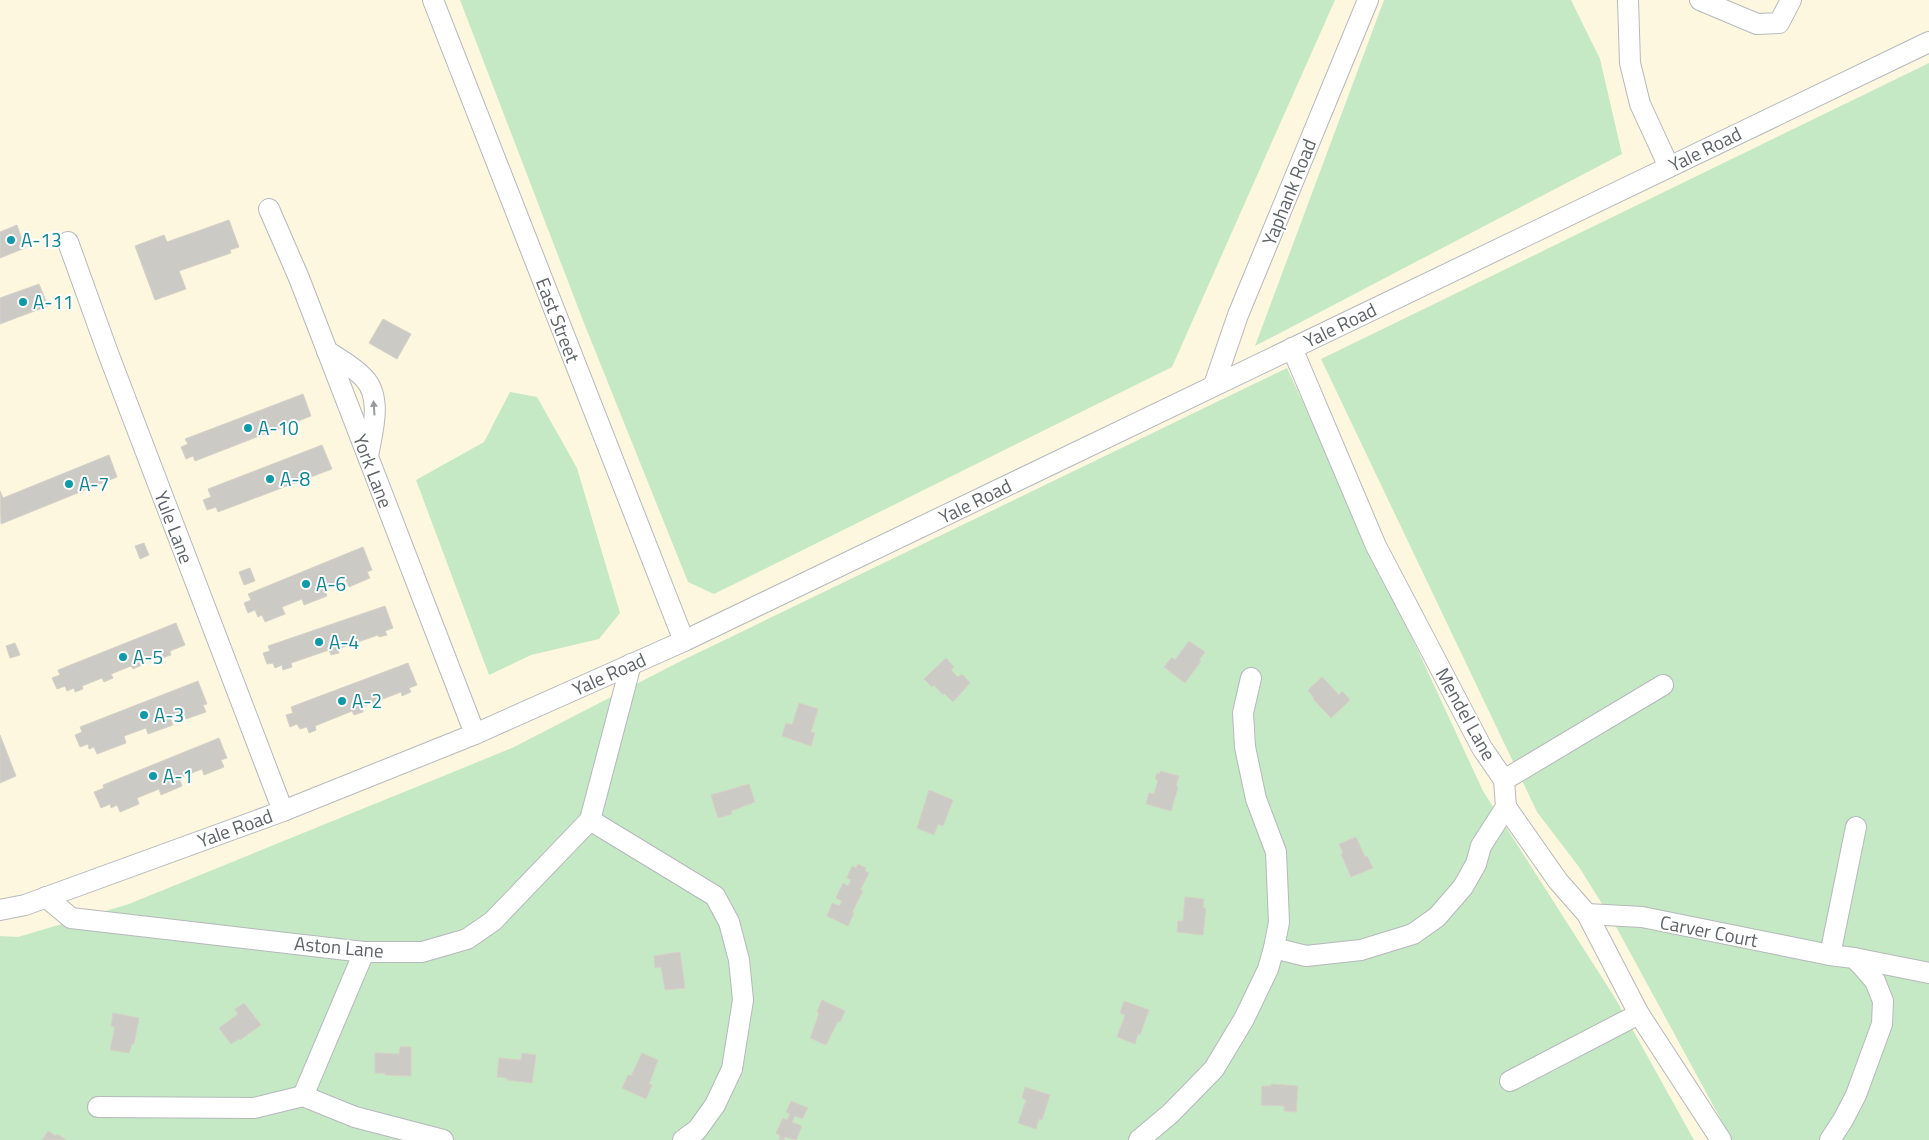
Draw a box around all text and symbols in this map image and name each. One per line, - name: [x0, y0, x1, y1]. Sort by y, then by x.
- street label: Yale Road: [1663, 118, 1746, 179]
- street label: Yaphank Road: [1254, 134, 1323, 250]
- place label: A-13: [21, 225, 62, 254]
- marker: A-13: [5, 234, 17, 246]
- street label: East Street: [529, 273, 588, 367]
- place label: A-11: [33, 287, 74, 316]
- street label: Yale Road: [1298, 294, 1381, 355]
- marker: A-11: [17, 296, 29, 308]
- one-way arrow: [369, 400, 377, 416]
- place label: A-10: [258, 413, 299, 442]
- marker: A-10: [242, 422, 254, 434]
- street label: York Lane: [346, 430, 401, 512]
- place label: A-8: [280, 464, 310, 493]
- place label: A-7: [79, 469, 109, 498]
- street label: Yale Road: [933, 470, 1016, 531]
- marker: A-8: [264, 473, 276, 485]
- marker: A-7: [63, 478, 75, 490]
- street label: Yule Lane: [147, 486, 202, 567]
- place label: A-6: [316, 569, 346, 598]
- marker: A-6: [300, 578, 312, 590]
- place label: A-4: [329, 627, 359, 656]
- marker: A-4: [313, 636, 325, 648]
- place label: A-5: [133, 642, 163, 671]
- street label: Yale Road: [567, 644, 650, 703]
- marker: A-5: [117, 651, 129, 663]
- street label: Mendel Lane: [1429, 662, 1504, 766]
- place label: A-2: [352, 686, 382, 715]
- marker: A-2: [336, 695, 348, 707]
- place label: A-3: [154, 700, 184, 729]
- marker: A-3: [138, 709, 150, 721]
- place label: A-1: [163, 761, 193, 790]
- marker: A-1: [147, 770, 159, 782]
- street label: Yale Road: [193, 801, 276, 854]
- street label: Carver Court: [1658, 907, 1761, 954]
- street label: Aston Lane: [293, 928, 385, 965]

